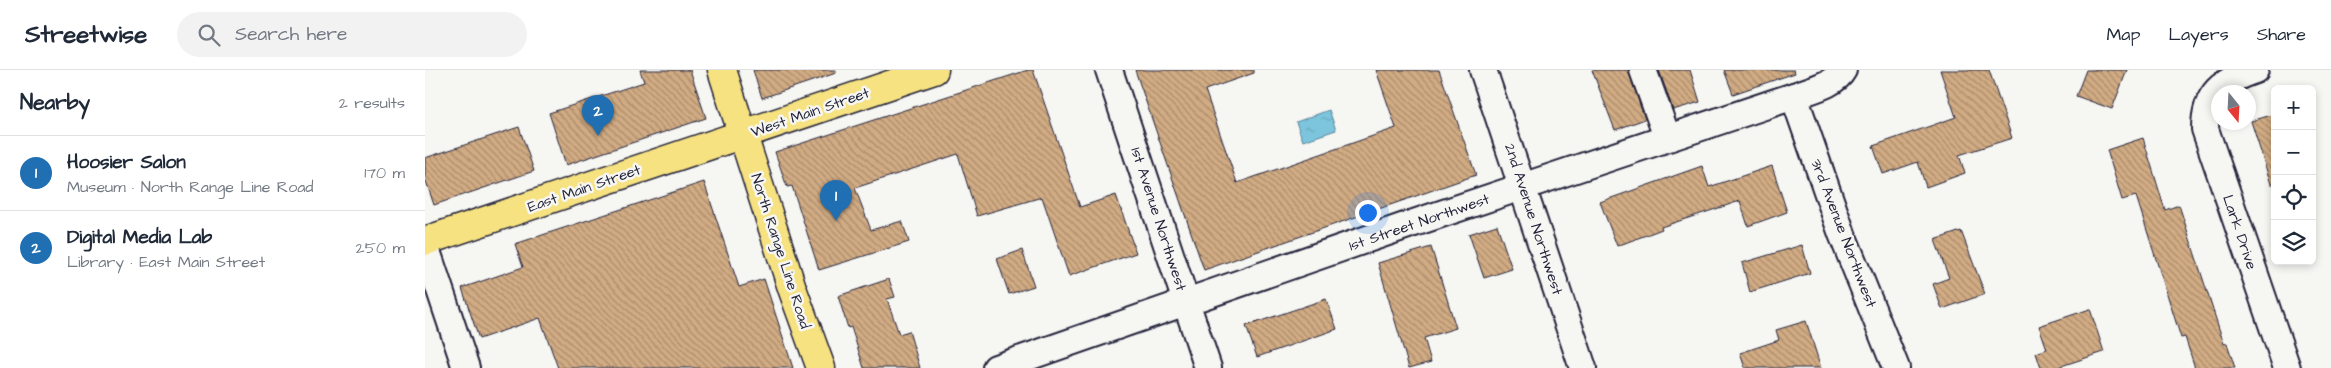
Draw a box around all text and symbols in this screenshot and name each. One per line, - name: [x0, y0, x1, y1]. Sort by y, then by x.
- search box: [177, 12, 527, 57]
- text: Streetwise: [25, 18, 147, 52]
- icon: search: [195, 21, 223, 49]
- text: Search here: [235, 21, 347, 48]
- text: Map: [2106, 22, 2140, 47]
- text: Layers: [2168, 22, 2229, 47]
- text: Share: [2257, 22, 2306, 47]
- street label: West Main Street: [748, 82, 872, 143]
- north arrow: [2211, 85, 2256, 130]
- map controls: [2271, 85, 2316, 265]
- button: +: [2271, 85, 2316, 130]
- text: Nearby: [20, 88, 90, 117]
- text: 2 results: [339, 92, 405, 114]
- pin: 2: [582, 95, 614, 136]
- button: −: [2271, 130, 2316, 175]
- street label: 2nd Avenue Northwest: [1499, 141, 1568, 298]
- street label: 1st Avenue Northwest: [1125, 145, 1192, 294]
- text: Hoosier Salon: [67, 149, 186, 176]
- street label: 3rd Avenue Northwest: [1805, 156, 1882, 311]
- street label: East Main Street: [525, 159, 643, 218]
- text: 1: [35, 162, 37, 184]
- text: 170 m: [364, 162, 405, 184]
- street label: North Range Line Road: [745, 171, 816, 332]
- button: locate: [2271, 175, 2316, 220]
- text: Museum · North Range Line Road: [67, 176, 314, 198]
- pin: 1: [820, 180, 852, 221]
- street label: 1st Street Northwest: [1346, 189, 1492, 256]
- street label: Lark Drive: [2217, 192, 2262, 272]
- your location: [1355, 200, 1381, 226]
- button: layers: [2271, 220, 2316, 265]
- text: Digital Media Lab: [67, 224, 212, 251]
- text: 2: [31, 237, 41, 259]
- text: 250 m: [356, 237, 405, 259]
- text: Library · East Main Street: [67, 251, 265, 273]

